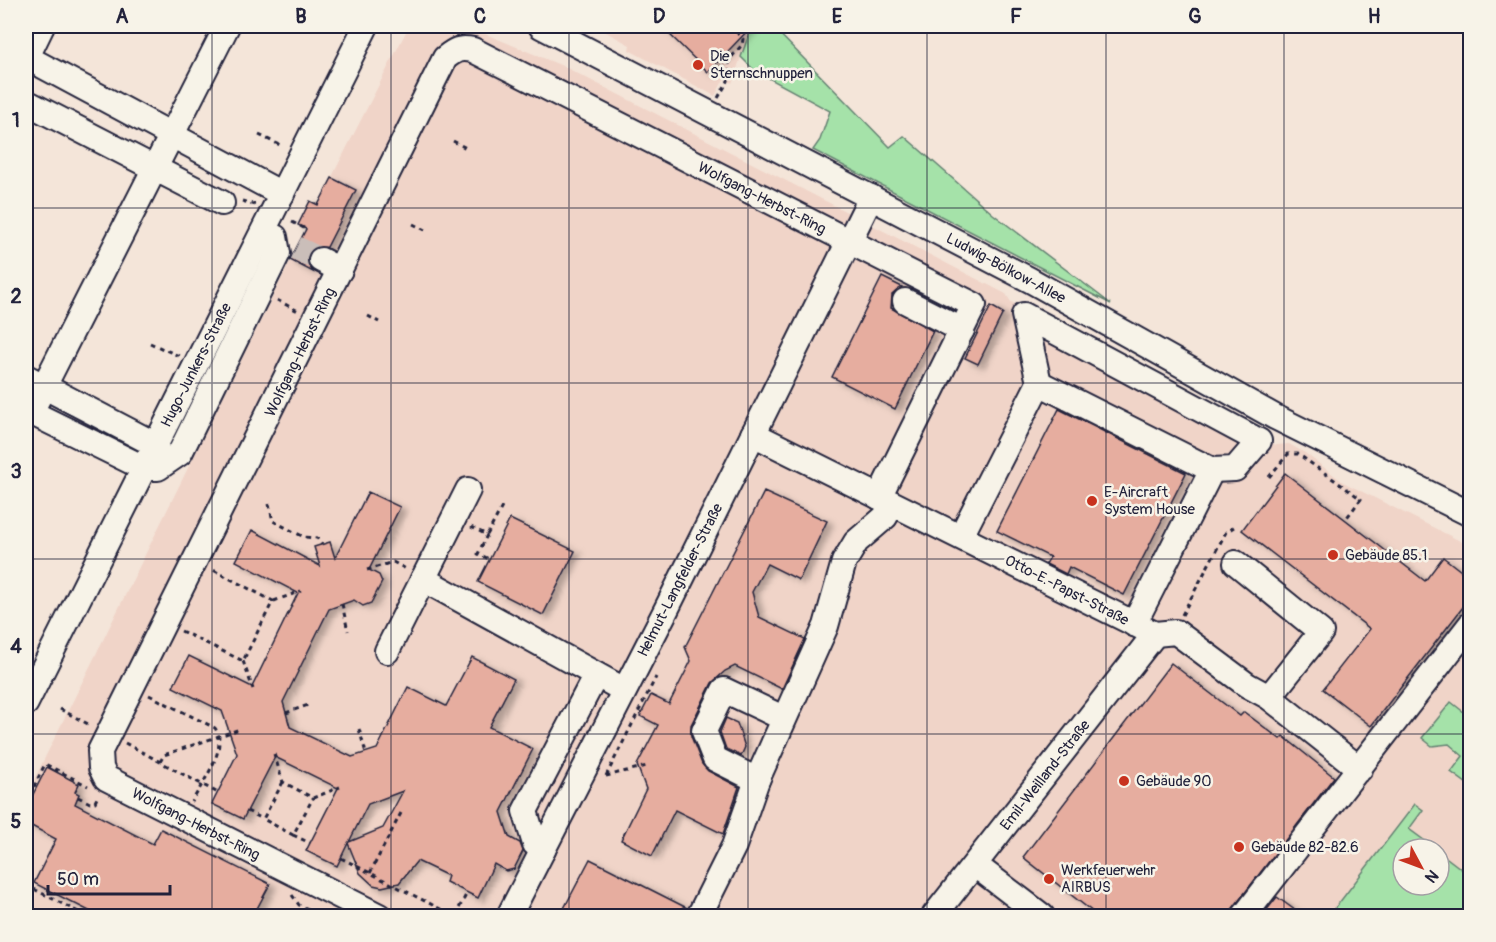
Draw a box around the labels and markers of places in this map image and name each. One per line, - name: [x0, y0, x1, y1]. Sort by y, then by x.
- place label: Die Sternschnuppen: [710, 47, 813, 83]
- marker: Die Sternschnuppen: [691, 58, 705, 72]
- place label: E-Aircraft System House: [1104, 483, 1196, 519]
- marker: E-Aircraft System House: [1085, 494, 1099, 508]
- place label: Gebäude 85.1: [1345, 546, 1427, 565]
- marker: Gebäude 85.1: [1326, 548, 1340, 562]
- place label: Gebäude 90: [1136, 772, 1212, 791]
- marker: Gebäude 90: [1117, 774, 1131, 788]
- place label: Gebäude 82-82.6: [1251, 838, 1359, 857]
- marker: Gebäude 82-82.6: [1232, 840, 1246, 854]
- place label: Werkfeuerwehr AIRBUS: [1061, 861, 1156, 897]
- marker: Werkfeuerwehr AIRBUS: [1042, 872, 1056, 886]

